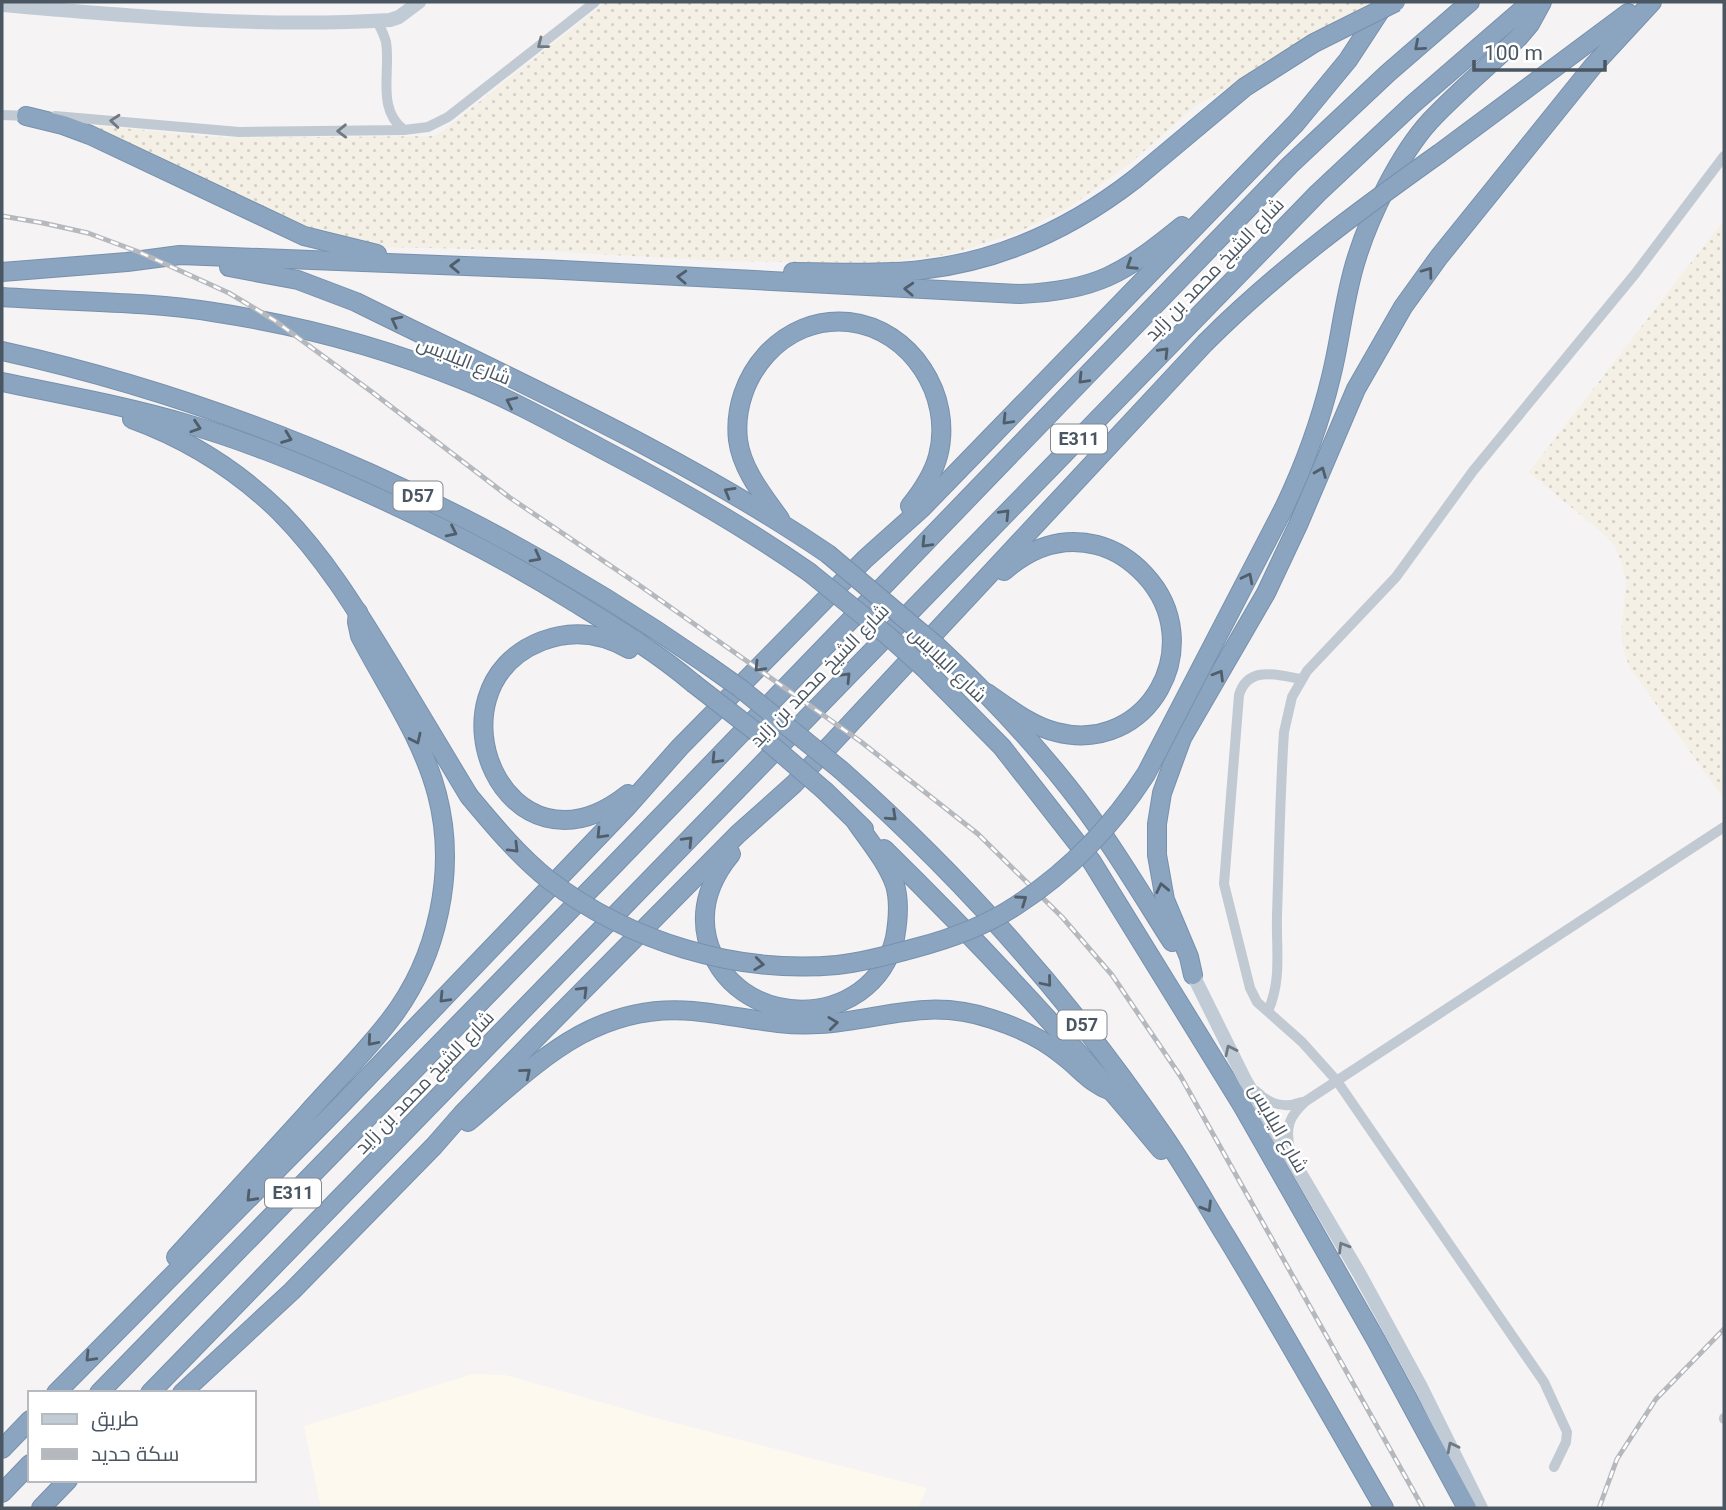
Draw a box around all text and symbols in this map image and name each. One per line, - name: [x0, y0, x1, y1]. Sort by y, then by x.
- scale bar: [1474, 28, 1605, 72]
- one-way arrow: [537, 35, 549, 48]
- one-way arrow: [1414, 38, 1427, 50]
- text: 100 m: [1484, 41, 1543, 65]
- one-way arrow: [109, 114, 120, 129]
- one-way arrow: [336, 124, 347, 139]
- street label: شارع الشيخ محمد بن زايد: [1140, 193, 1290, 347]
- one-way arrow: [1126, 257, 1139, 270]
- one-way arrow: [449, 258, 459, 274]
- one-way arrow: [1419, 267, 1432, 280]
- one-way arrow: [676, 270, 687, 285]
- one-way arrow: [903, 282, 914, 297]
- one-way arrow: [390, 316, 403, 330]
- street label: شارع اليلايس: [413, 331, 514, 392]
- one-way arrow: [1155, 347, 1168, 360]
- one-way arrow: [1079, 371, 1092, 384]
- one-way arrow: [506, 397, 518, 411]
- one-way arrow: [1002, 412, 1015, 425]
- one-way arrow: [190, 419, 202, 433]
- road number: E311: [1051, 424, 1107, 454]
- one-way arrow: [280, 430, 292, 444]
- one-way arrow: [1312, 466, 1326, 478]
- road number: D57: [394, 482, 442, 510]
- one-way arrow: [723, 487, 736, 500]
- one-way arrow: [996, 510, 1009, 523]
- one-way arrow: [445, 524, 457, 538]
- one-way arrow: [921, 535, 934, 548]
- one-way arrow: [529, 549, 542, 562]
- one-way arrow: [1239, 573, 1253, 585]
- street label: شارع الشيخ محمد بن زايد: [745, 599, 895, 753]
- street label: شارع اليلايس: [903, 622, 991, 708]
- one-way arrow: [755, 659, 767, 671]
- one-way arrow: [1211, 669, 1224, 682]
- one-way arrow: [837, 672, 850, 685]
- one-way arrow: [408, 732, 422, 744]
- one-way arrow: [712, 751, 725, 764]
- one-way arrow: [884, 807, 897, 820]
- one-way arrow: [597, 826, 609, 839]
- one-way arrow: [680, 837, 693, 850]
- one-way arrow: [505, 839, 518, 852]
- one-way arrow: [1156, 882, 1171, 894]
- one-way arrow: [1014, 896, 1027, 908]
- one-way arrow: [753, 956, 765, 971]
- one-way arrow: [1039, 973, 1051, 986]
- one-way arrow: [574, 986, 587, 999]
- one-way arrow: [439, 990, 452, 1003]
- street label: شارع الشيخ محمد بن زايد: [350, 1006, 500, 1160]
- road number: D57: [1058, 1010, 1106, 1040]
- one-way arrow: [828, 1015, 839, 1030]
- one-way arrow: [368, 1033, 380, 1046]
- one-way arrow: [1225, 1045, 1239, 1057]
- one-way arrow: [517, 1069, 530, 1081]
- street label: شارع اليلايس: [1242, 1080, 1313, 1178]
- road number: E311: [265, 1178, 321, 1208]
- one-way arrow: [247, 1188, 260, 1201]
- one-way arrow: [1199, 1199, 1212, 1212]
- one-way arrow: [1339, 1241, 1352, 1254]
- one-way arrow: [86, 1349, 99, 1362]
- legend: [28, 1391, 256, 1482]
- text: طريق: [91, 1407, 139, 1432]
- text: سكة حديد: [91, 1442, 179, 1466]
- one-way arrow: [1446, 1442, 1460, 1454]

